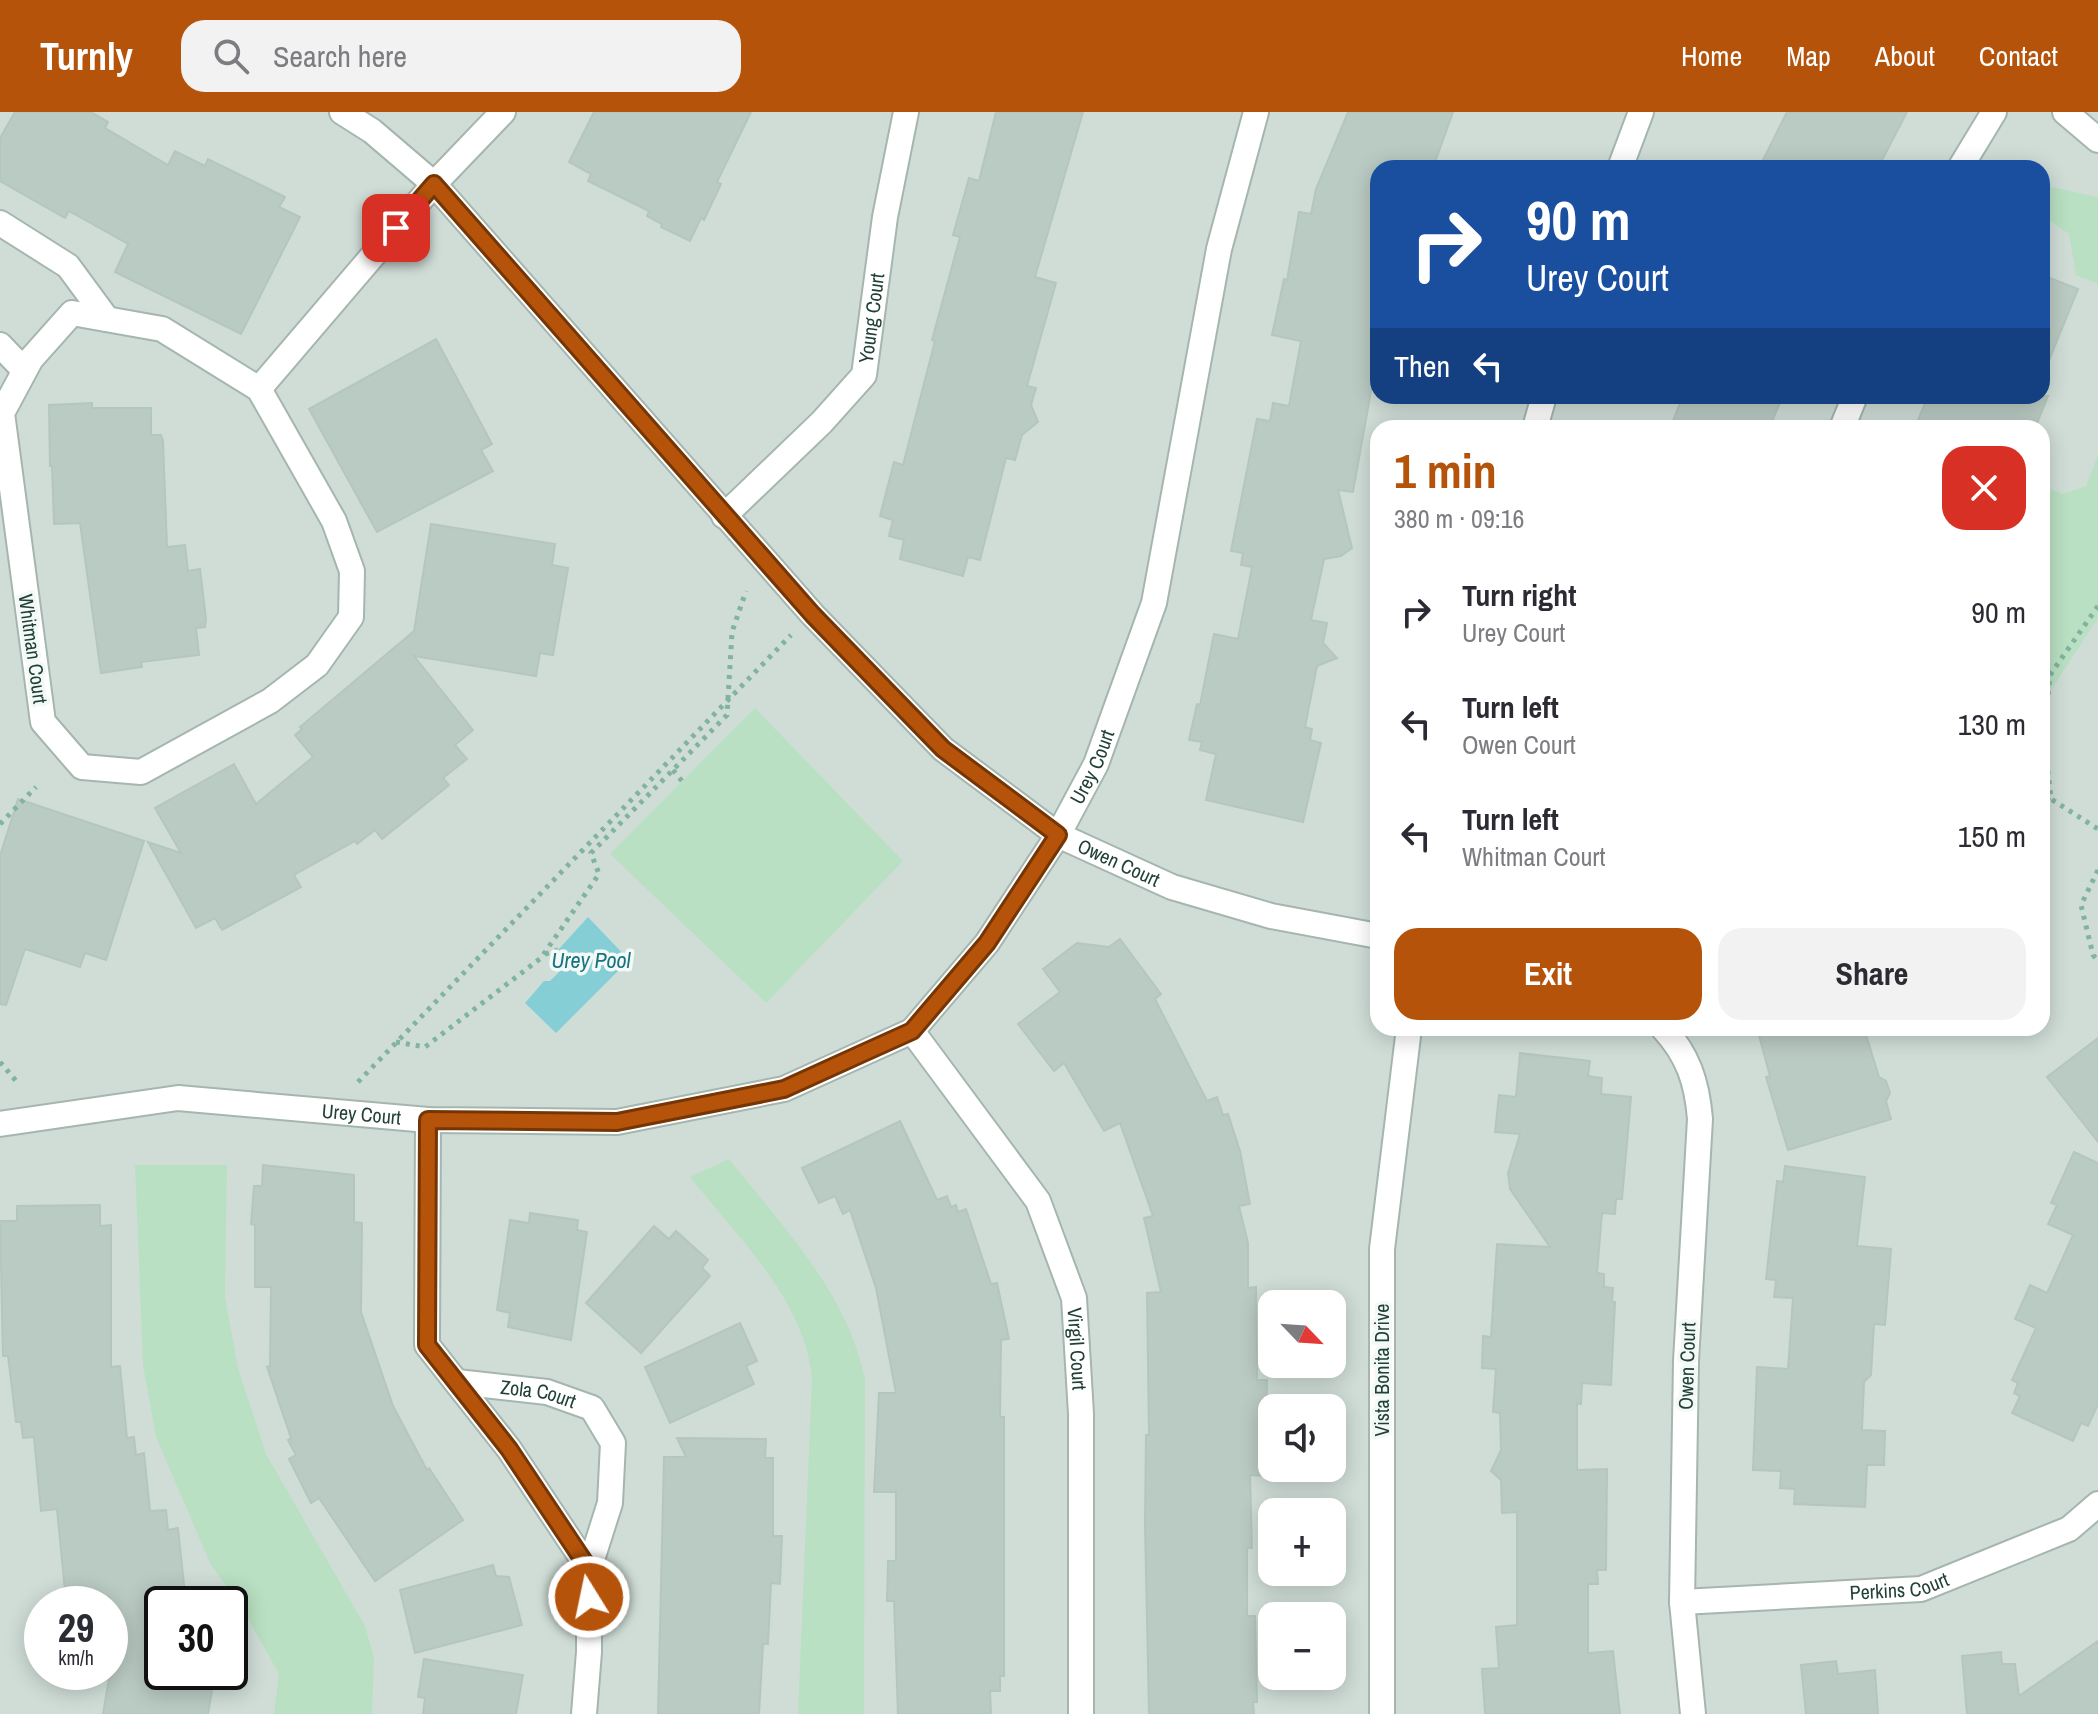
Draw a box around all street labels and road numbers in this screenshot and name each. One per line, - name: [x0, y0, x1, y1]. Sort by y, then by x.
- street label: Young Court: [852, 271, 890, 365]
- street label: Whitman Court: [12, 592, 55, 706]
- street label: Urey Court: [1063, 725, 1120, 809]
- street label: Owen Court: [1073, 832, 1165, 893]
- street label: Urey Court: [321, 1097, 403, 1131]
- street label: Vista Bonita Drive: [1368, 1304, 1395, 1436]
- street label: Virgil Court: [1062, 1307, 1094, 1391]
- street label: Owen Court: [1671, 1321, 1702, 1410]
- street label: Zola Court: [499, 1373, 580, 1414]
- street label: Perkins Court: [1849, 1565, 1953, 1606]

